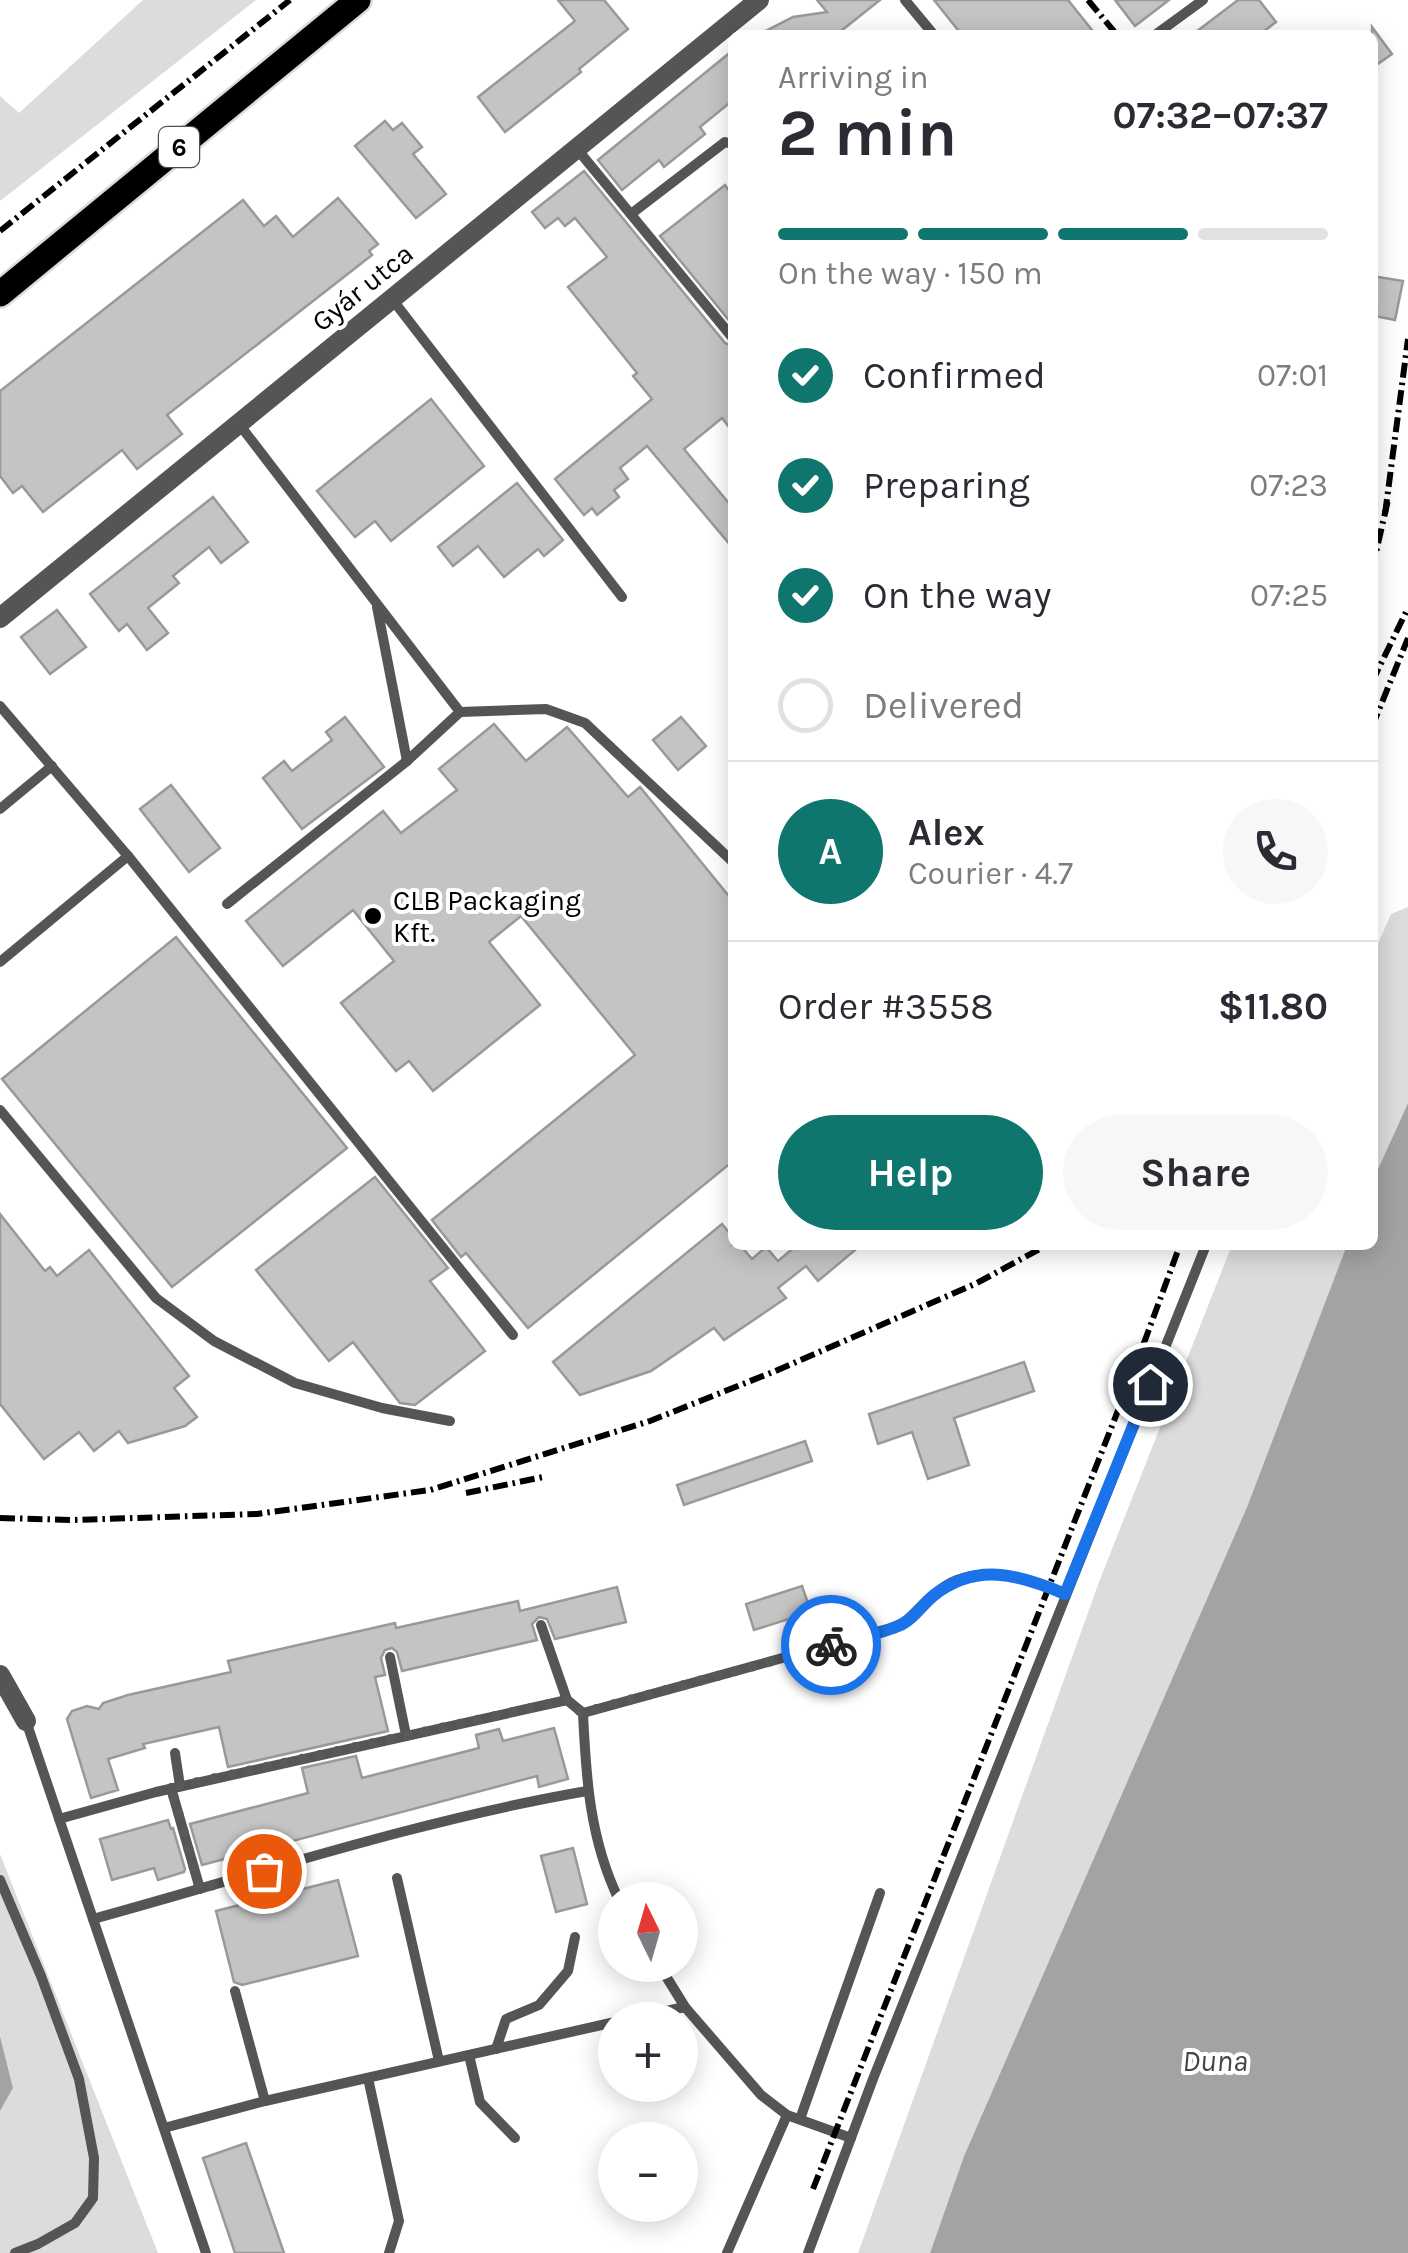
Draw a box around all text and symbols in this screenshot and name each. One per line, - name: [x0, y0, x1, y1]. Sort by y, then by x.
- text: Arriving in: [778, 59, 929, 96]
- text: 07:32–07:37: [1113, 93, 1328, 138]
- text: 2 min: [778, 95, 957, 171]
- road number: 6: [159, 127, 199, 167]
- street label: Gyár utca: [305, 237, 420, 338]
- text: On the way · 150 m: [778, 255, 1043, 292]
- icon: check: [778, 348, 833, 403]
- text: Confirmed: [863, 353, 1046, 398]
- text: 07:01: [1257, 357, 1328, 394]
- icon: check: [778, 458, 833, 513]
- text: Preparing: [863, 463, 1030, 508]
- text: 07:23: [1249, 467, 1328, 504]
- icon: check: [778, 568, 833, 623]
- text: On the way: [863, 573, 1051, 618]
- text: 07:25: [1250, 577, 1328, 614]
- text: Delivered: [863, 683, 1024, 728]
- button: phone: [1223, 799, 1328, 904]
- text: Alex: [908, 810, 985, 855]
- text: A: [819, 829, 842, 874]
- text: Courier · 4.7: [908, 855, 1073, 892]
- place label: CLB Packaging Kft.: [393, 884, 581, 949]
- marker: CLB Packaging Kft.: [362, 905, 384, 927]
- text: Order #3558: [778, 984, 994, 1029]
- text: $11.80: [1218, 984, 1328, 1029]
- button: Help: [778, 1115, 1043, 1230]
- button: Share: [1063, 1115, 1328, 1230]
- pin: [1108, 1342, 1193, 1427]
- icon: home: [1123, 1357, 1178, 1412]
- courier: [781, 1595, 881, 1695]
- icon: bike: [804, 1618, 859, 1673]
- pin: [222, 1829, 307, 1914]
- icon: bag: [237, 1844, 292, 1899]
- north arrow: [598, 1882, 698, 1982]
- map controls: [598, 1882, 698, 2222]
- button: +: [598, 2002, 698, 2102]
- water label: Duna: [1182, 2043, 1248, 2079]
- button: −: [598, 2122, 698, 2222]

